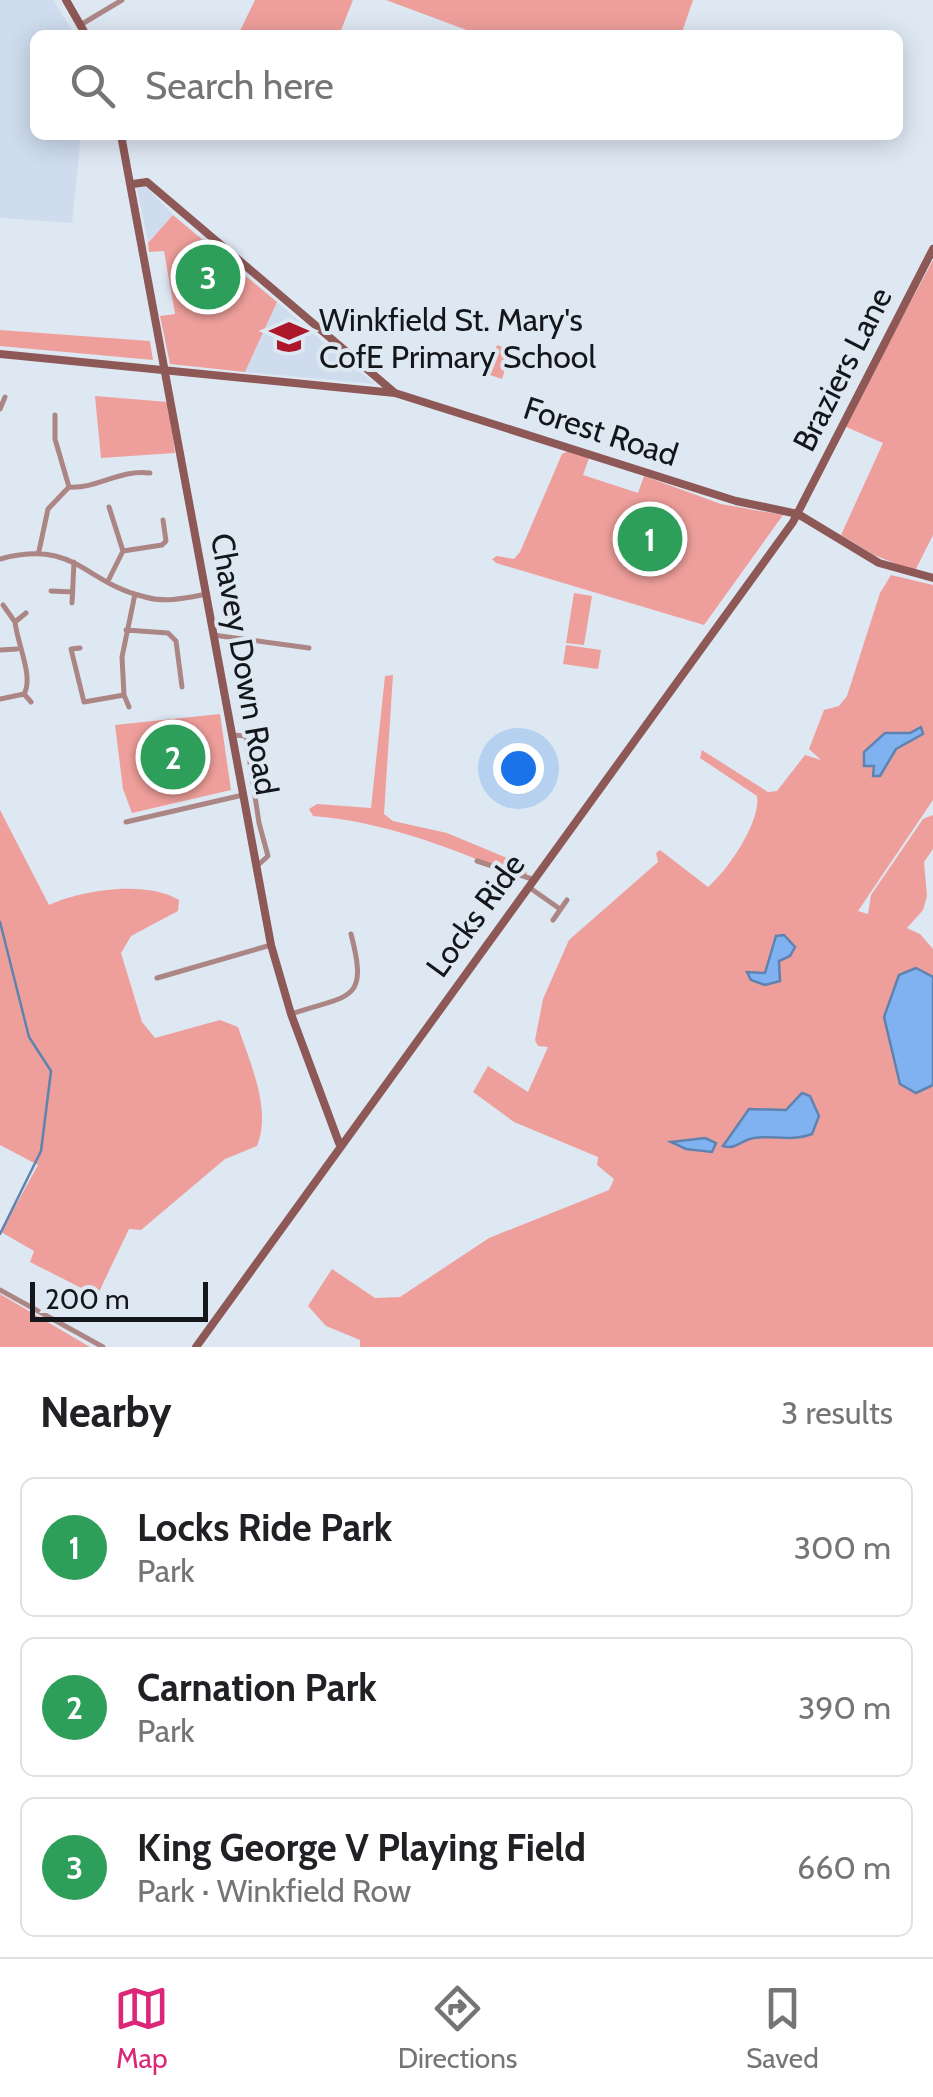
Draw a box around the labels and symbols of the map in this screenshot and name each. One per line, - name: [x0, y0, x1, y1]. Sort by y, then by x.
- pin: 3: [176, 240, 240, 314]
- street label: Braziers Lane: [784, 281, 900, 457]
- place label: Winkfield St. Mary's CofE Primary School: [319, 300, 596, 376]
- school or university icon: Winkfield St. Mary's CofE Primary School: [268, 316, 310, 358]
- street label: Forest Road: [519, 388, 683, 474]
- pin: 1: [618, 502, 682, 576]
- street label: Chavey Down Road: [203, 530, 287, 798]
- pin: 2: [140, 720, 206, 794]
- your location: [493, 743, 544, 794]
- street label: Locks Ride: [417, 846, 533, 984]
- scale bar: [30, 1277, 208, 1322]

